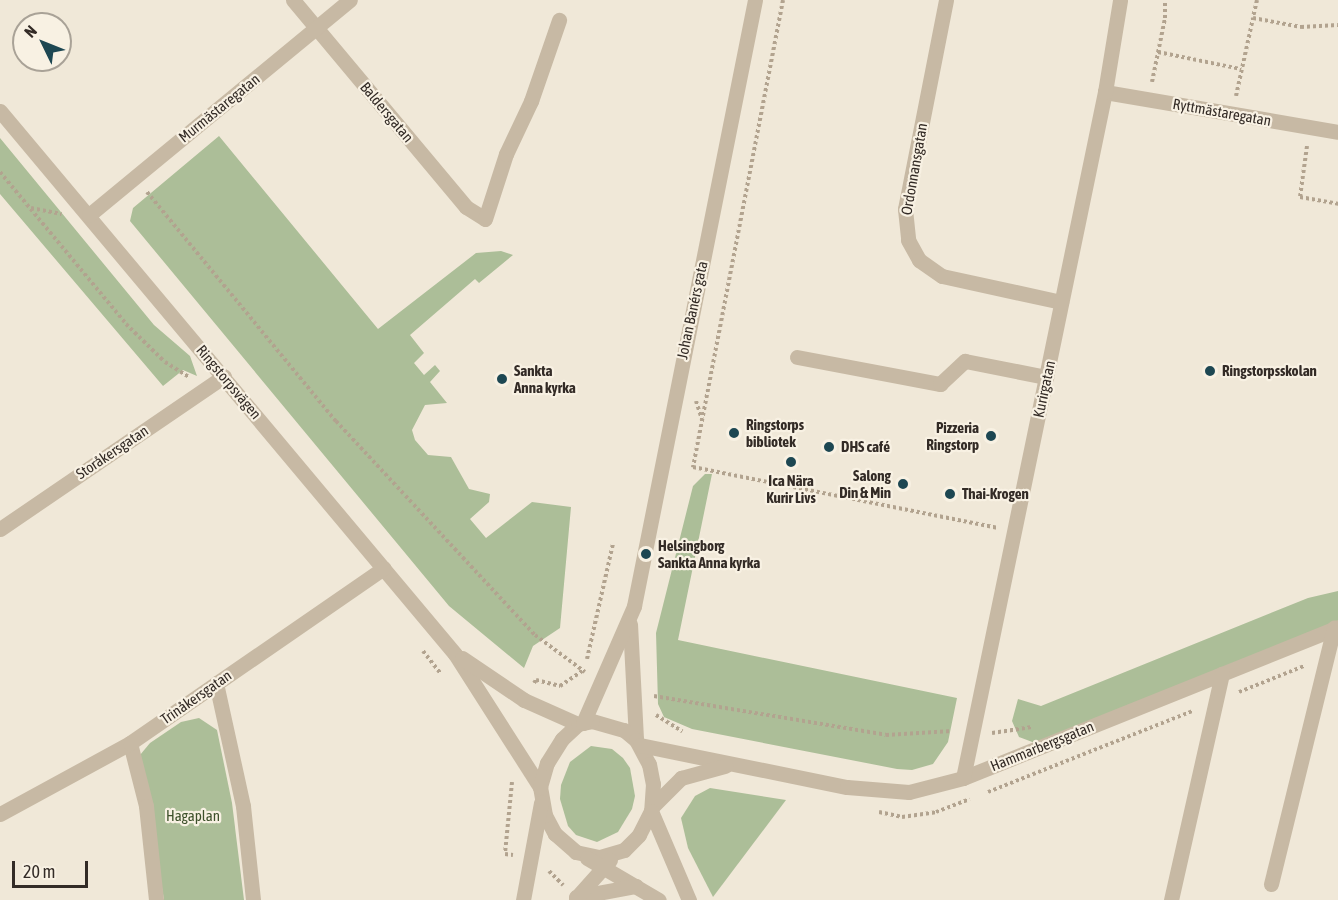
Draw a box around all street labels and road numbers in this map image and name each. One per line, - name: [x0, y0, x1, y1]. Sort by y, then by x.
- street label: Murmästaregatan: [175, 70, 263, 146]
- street label: Baldersgatan: [357, 78, 417, 146]
- street label: Ryttmästaregatan: [1171, 94, 1273, 130]
- street label: Ordonnansgatan: [897, 122, 931, 216]
- street label: Johan Banérs gata: [673, 259, 711, 361]
- street label: Ringstorpsvägen: [193, 341, 265, 423]
- street label: Kurirgatan: [1029, 359, 1059, 419]
- street label: Storåkersgatan: [73, 421, 151, 483]
- street label: Trinåkersgatan: [157, 666, 235, 728]
- street label: Hammarbergsgatan: [988, 717, 1096, 775]

